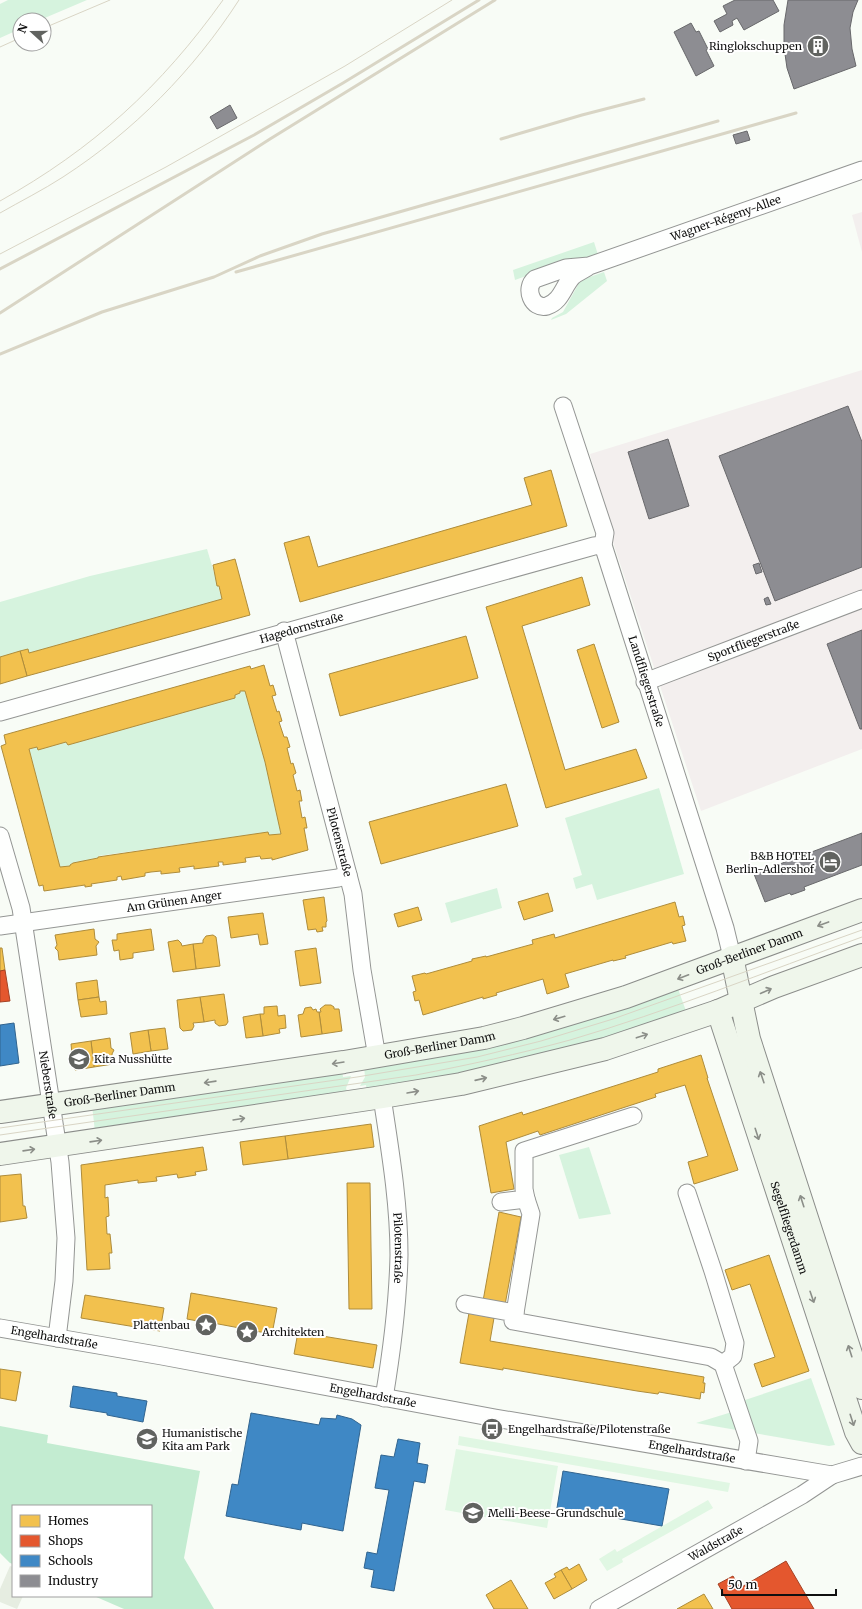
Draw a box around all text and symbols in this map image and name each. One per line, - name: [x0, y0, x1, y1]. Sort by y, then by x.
- north arrow: [12, 12, 52, 52]
- text: N: [15, 22, 31, 35]
- building icon: Ringlokschuppen: [805, 33, 831, 59]
- place label: Ringlokschuppen: [709, 39, 803, 53]
- street label: Wagner-Régeny-Allee: [668, 192, 783, 244]
- street label: Hagedornstraße: [258, 609, 345, 646]
- street label: Sportfliegerstraße: [705, 617, 801, 664]
- street label: Landfliegerstraße: [625, 634, 668, 729]
- street label: Pilotenstraße: [324, 806, 355, 878]
- place label: B&B HOTEL Berlin-Adlershof: [726, 849, 815, 876]
- hotel icon: B&B HOTEL Berlin-Adlershof: [817, 849, 843, 875]
- street label: Am Grünen Anger: [125, 888, 223, 915]
- one-way arrow: [817, 921, 829, 929]
- street label: Groß-Berliner Damm: [694, 925, 805, 978]
- one-way arrow: [677, 974, 689, 982]
- one-way arrow: [760, 986, 772, 994]
- one-way arrow: [553, 1015, 566, 1022]
- street label: Groß-Berliner Damm: [383, 1028, 497, 1062]
- one-way arrow: [636, 1032, 648, 1040]
- school or university icon: Kita Nusshütte: [66, 1046, 92, 1072]
- street label: Nieberstraße: [36, 1050, 60, 1120]
- place label: Kita Nusshütte: [94, 1052, 172, 1066]
- one-way arrow: [332, 1059, 345, 1067]
- one-way arrow: [758, 1071, 765, 1084]
- one-way arrow: [474, 1075, 487, 1083]
- one-way arrow: [204, 1078, 217, 1086]
- street label: Groß-Berliner Damm: [63, 1080, 176, 1110]
- one-way arrow: [406, 1088, 419, 1096]
- one-way arrow: [232, 1115, 245, 1123]
- one-way arrow: [754, 1127, 762, 1139]
- one-way arrow: [89, 1137, 102, 1145]
- one-way arrow: [22, 1146, 35, 1154]
- street label: Segelfliegerdamm: [767, 1180, 811, 1276]
- one-way arrow: [798, 1195, 805, 1208]
- street label: Pilotenstraße: [390, 1212, 406, 1284]
- one-way arrow: [808, 1290, 816, 1302]
- place icon: Plattenbau: [193, 1312, 219, 1338]
- place label: Plattenbau: [133, 1318, 190, 1332]
- place icon: Architekten: [234, 1319, 260, 1345]
- street label: Engelhardstraße: [10, 1323, 99, 1352]
- place label: Architekten: [261, 1325, 325, 1339]
- one-way arrow: [846, 1345, 853, 1358]
- street label: Engelhardstraße: [328, 1380, 418, 1410]
- one-way arrow: [849, 1414, 856, 1427]
- bus stop icon: Engelhardstraße/Pilotenstraße: [479, 1416, 505, 1442]
- place label: Engelhardstraße/Pilotenstraße: [508, 1422, 671, 1436]
- school or university icon: Humanistische Kita am Park: [134, 1426, 160, 1452]
- place label: Humanistische Kita am Park: [162, 1426, 242, 1453]
- street label: Engelhardstraße: [648, 1437, 737, 1466]
- school or university icon: Melli-Beese-Grundschule: [460, 1500, 486, 1526]
- legend: [12, 1505, 152, 1597]
- place label: Melli-Beese-Grundschule: [488, 1506, 624, 1520]
- text: Homes: [48, 1513, 89, 1528]
- street label: Waldstraße: [685, 1522, 746, 1565]
- text: Shops: [48, 1533, 83, 1548]
- text: Schools: [48, 1553, 93, 1568]
- scale bar: [722, 1571, 836, 1597]
- text: Industry: [48, 1573, 98, 1588]
- text: 50 m: [728, 1577, 757, 1592]

